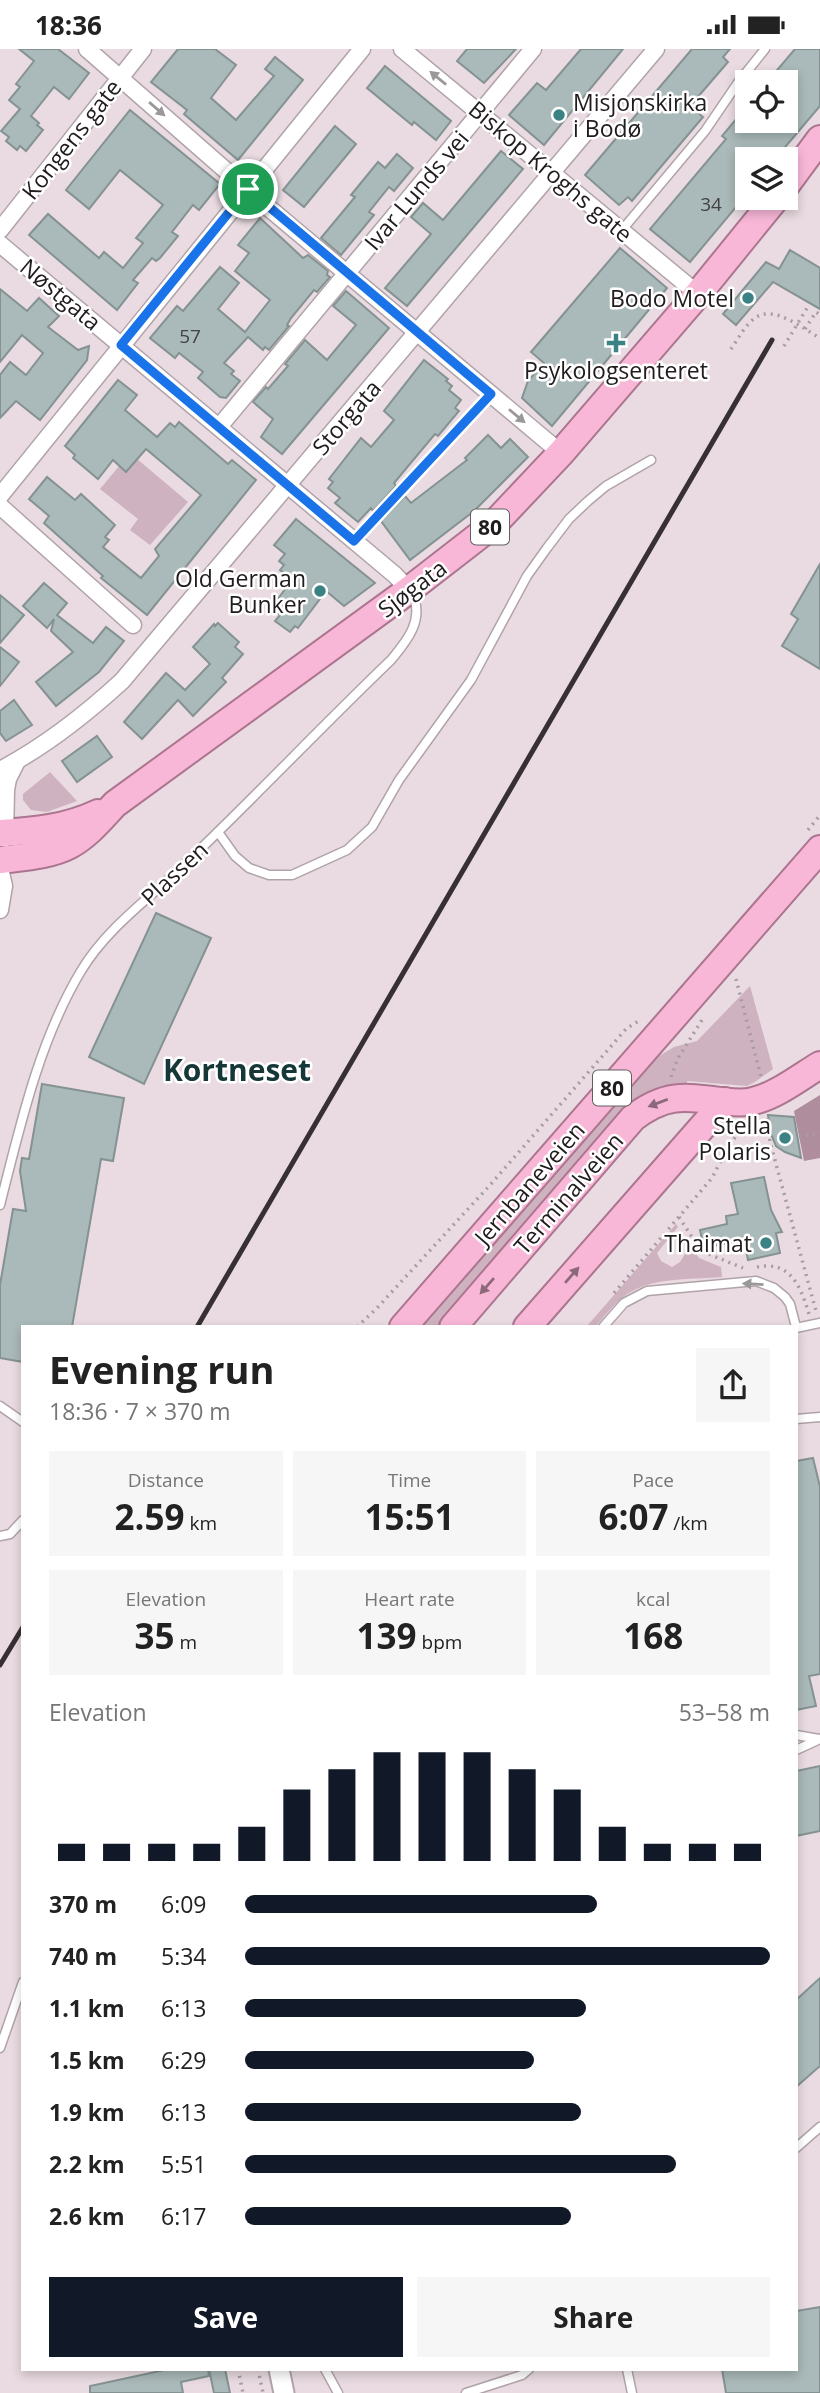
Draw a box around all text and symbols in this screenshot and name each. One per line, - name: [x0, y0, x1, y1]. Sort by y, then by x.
- text: 18:36: [35, 7, 102, 43]
- map controls: [735, 70, 798, 210]
- button: locate: [735, 70, 798, 133]
- one-way arrow: [429, 71, 447, 85]
- street label: Kongens gate: [14, 72, 128, 206]
- place label: Misjonskirka i Bodø: [573, 86, 707, 144]
- street label: Biskop Kroghs gate: [462, 93, 640, 249]
- one-way arrow: [149, 101, 166, 117]
- marker: Misjonskirka i Bodø: [551, 107, 567, 123]
- street label: Ivar Lunds vei: [356, 123, 476, 257]
- button: layers: [735, 147, 798, 210]
- pin: [218, 159, 278, 219]
- icon: arrive: [229, 170, 267, 208]
- house number: 34: [700, 191, 722, 217]
- street label: Nøstgata: [14, 251, 108, 337]
- place label: Bodo Motel: [610, 282, 734, 314]
- marker: Bodo Motel: [740, 290, 756, 306]
- house number: 57: [179, 323, 201, 349]
- marker: Psykologsenteret: [606, 333, 626, 353]
- place label: Psykologsenteret: [524, 354, 708, 386]
- street label: Storgata: [304, 372, 388, 462]
- one-way arrow: [508, 408, 526, 424]
- road number: 80: [471, 510, 509, 545]
- street label: Sjøgata: [371, 552, 453, 624]
- place label: Old German Bunker: [175, 562, 307, 620]
- marker: Old German Bunker: [312, 583, 328, 599]
- street label: Plassen: [133, 834, 215, 912]
- district label: Kortneset: [163, 1049, 311, 1090]
- road number: 80: [593, 1070, 631, 1105]
- one-way arrow: [647, 1097, 668, 1108]
- place label: Stella Polaris: [699, 1109, 771, 1167]
- street label: Jernbaneveien: [465, 1115, 591, 1253]
- street label: Terminalveien: [506, 1125, 630, 1261]
- marker: Stella Polaris: [777, 1130, 793, 1146]
- place label: Thaimat: [664, 1227, 752, 1259]
- marker: Thaimat: [758, 1235, 774, 1251]
- one-way arrow: [564, 1267, 580, 1284]
- one-way arrow: [480, 1278, 495, 1295]
- one-way arrow: [742, 1278, 764, 1289]
- text: Evening run: [49, 1343, 274, 1395]
- button: share: [696, 1348, 770, 1422]
- text: 18:36 · 7 × 370 m: [49, 1395, 231, 1427]
- text: Distance: [128, 1467, 204, 1493]
- text: Time: [388, 1467, 431, 1493]
- text: Pace: [632, 1467, 674, 1493]
- text: 2.59: [115, 1493, 185, 1540]
- text: 15:51: [364, 1493, 455, 1540]
- text: 6:07: [598, 1493, 668, 1540]
- text: km: [185, 1510, 217, 1536]
- text: /km: [668, 1510, 708, 1536]
- text: Elevation: [125, 1586, 206, 1612]
- text: Heart rate: [364, 1586, 455, 1612]
- text: kcal: [636, 1586, 670, 1612]
- text: 35: [135, 1612, 175, 1659]
- text: 139: [357, 1612, 417, 1659]
- text: 168: [623, 1612, 683, 1659]
- text: m: [175, 1629, 197, 1655]
- text: bpm: [417, 1629, 462, 1655]
- text: Elevation: [49, 1696, 147, 1728]
- text: 53–58 m: [679, 1696, 770, 1728]
- text: 370 m: [49, 1888, 117, 1920]
- text: 6:09: [161, 1888, 207, 1920]
- text: 740 m: [49, 1940, 117, 1972]
- text: 5:34: [161, 1940, 207, 1972]
- text: 1.1 km: [49, 1992, 125, 2024]
- text: 6:13: [161, 1992, 207, 2024]
- text: 1.5 km: [49, 2044, 125, 2076]
- text: 6:29: [161, 2044, 207, 2076]
- text: 1.9 km: [49, 2096, 125, 2128]
- text: 6:13: [161, 2096, 207, 2128]
- text: 2.2 km: [49, 2148, 125, 2180]
- text: 5:51: [161, 2148, 207, 2180]
- text: 2.6 km: [49, 2200, 125, 2232]
- text: 6:17: [161, 2200, 207, 2232]
- button: Save: [49, 2277, 403, 2357]
- button: Share: [417, 2277, 770, 2357]

